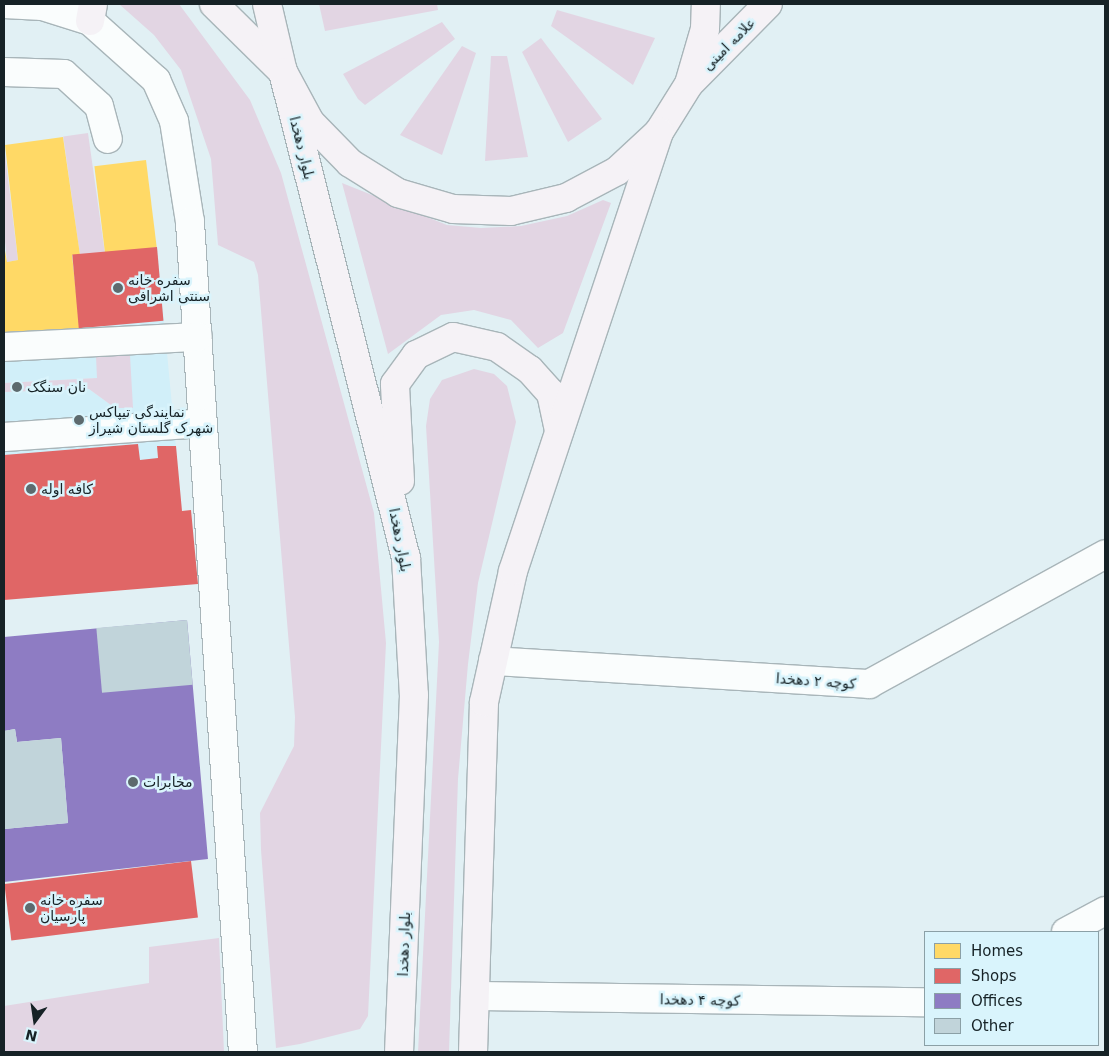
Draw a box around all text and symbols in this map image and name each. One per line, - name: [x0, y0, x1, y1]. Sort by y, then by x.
- street label: علامه امینی: [699, 14, 759, 74]
- street label: بلوار دهخدا: [286, 115, 318, 181]
- place label: سفره خانه سنتی اشرافی: [128, 272, 210, 304]
- marker: سفره خانه سنتی اشرافی: [112, 282, 124, 294]
- place label: نان سنگک: [27, 379, 86, 395]
- marker: نان سنگک: [11, 381, 23, 393]
- place label: نمایندگی تیپاکس شهرک گلستان شیراز: [89, 404, 213, 437]
- marker: نمایندگی تیپاکس شهرک گلستان شیراز: [73, 414, 85, 426]
- place label: کافه اوله: [41, 481, 93, 497]
- marker: کافه اوله: [25, 483, 37, 495]
- street label: بلوار دهخدا: [386, 507, 414, 573]
- street label: کوچه ۲ دهخدا: [775, 670, 857, 692]
- place label: مخابرات: [143, 774, 192, 790]
- marker: مخابرات: [127, 776, 139, 788]
- place label: سفره خانه پارسیان: [40, 892, 103, 924]
- marker: سفره خانه پارسیان: [24, 902, 36, 914]
- street label: بلوار دهخدا: [394, 911, 414, 977]
- legend: [924, 931, 1099, 1046]
- text: Homes: [971, 942, 1023, 960]
- text: Shops: [971, 967, 1017, 985]
- street label: کوچه ۴ دهخدا: [660, 991, 740, 1009]
- text: Offices: [971, 992, 1023, 1010]
- north arrow: [10, 996, 60, 1046]
- text: Other: [971, 1017, 1014, 1035]
- text: N: [24, 1026, 39, 1045]

